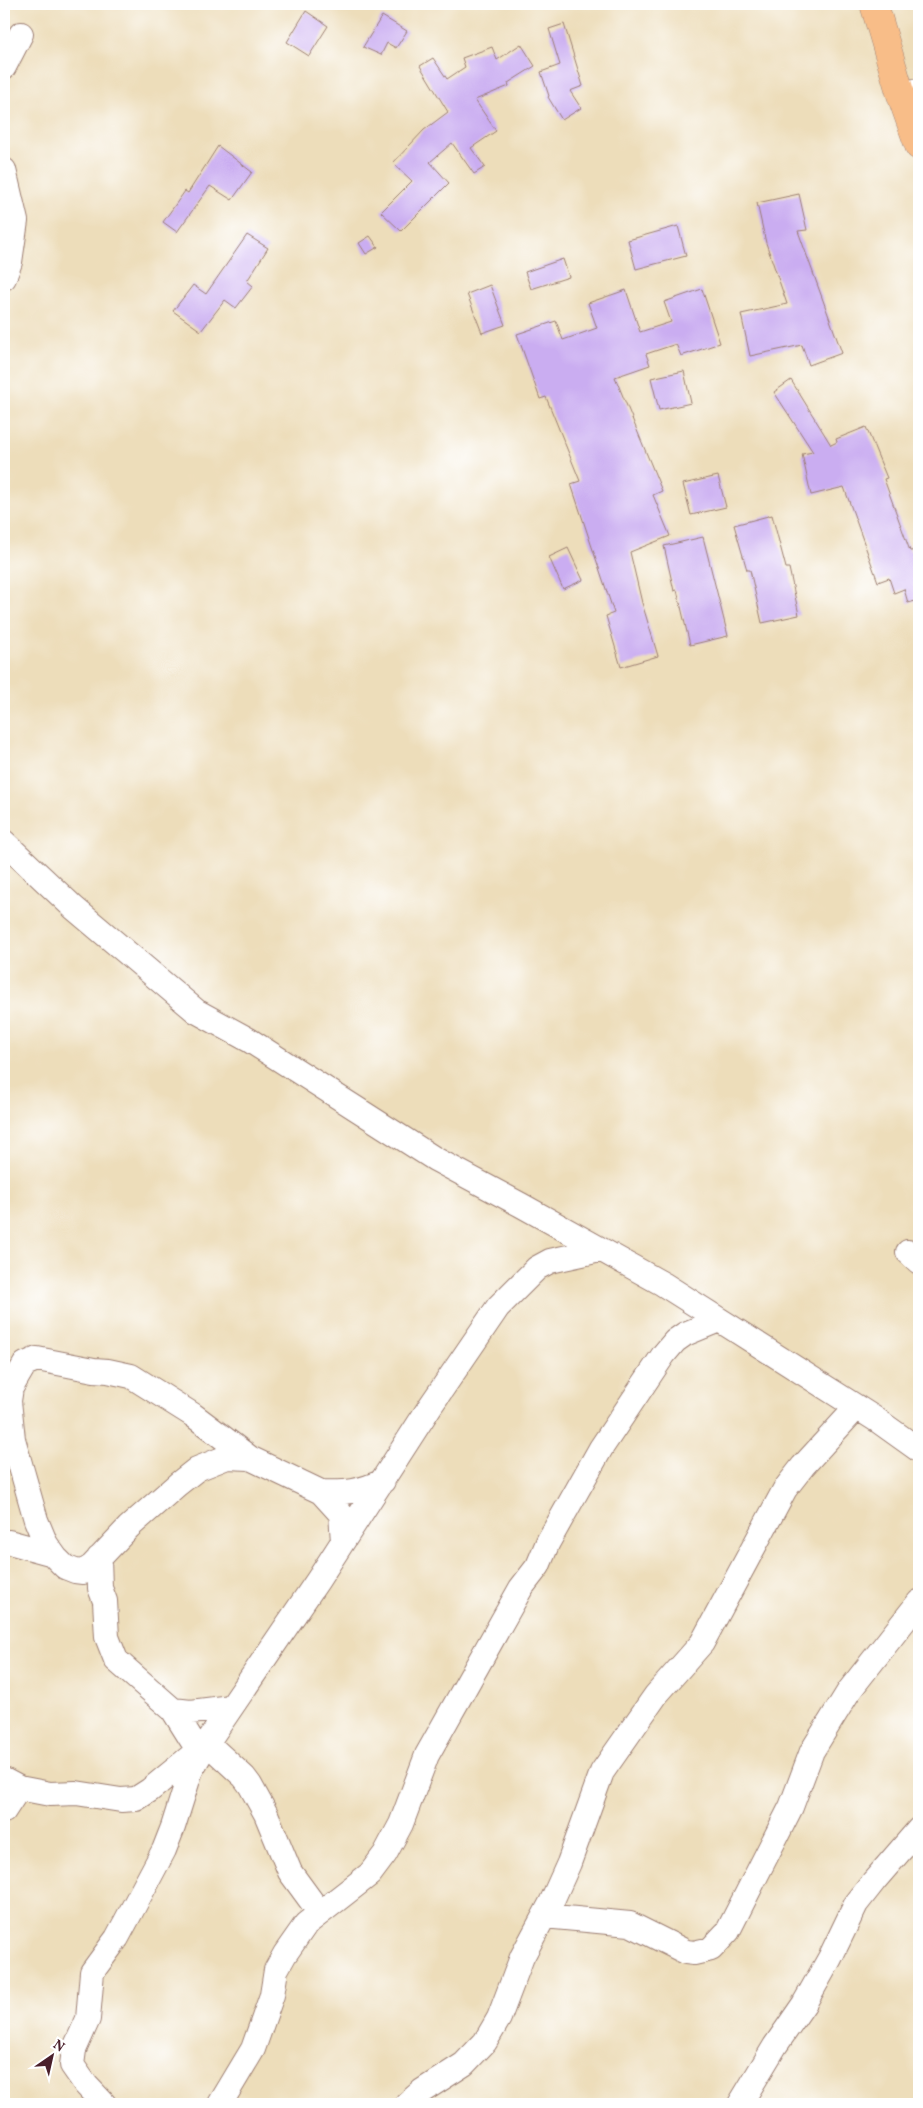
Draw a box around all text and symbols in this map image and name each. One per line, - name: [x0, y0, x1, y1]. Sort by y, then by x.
- north arrow: [28, 2030, 78, 2080]
- text: N: [49, 2036, 68, 2057]

